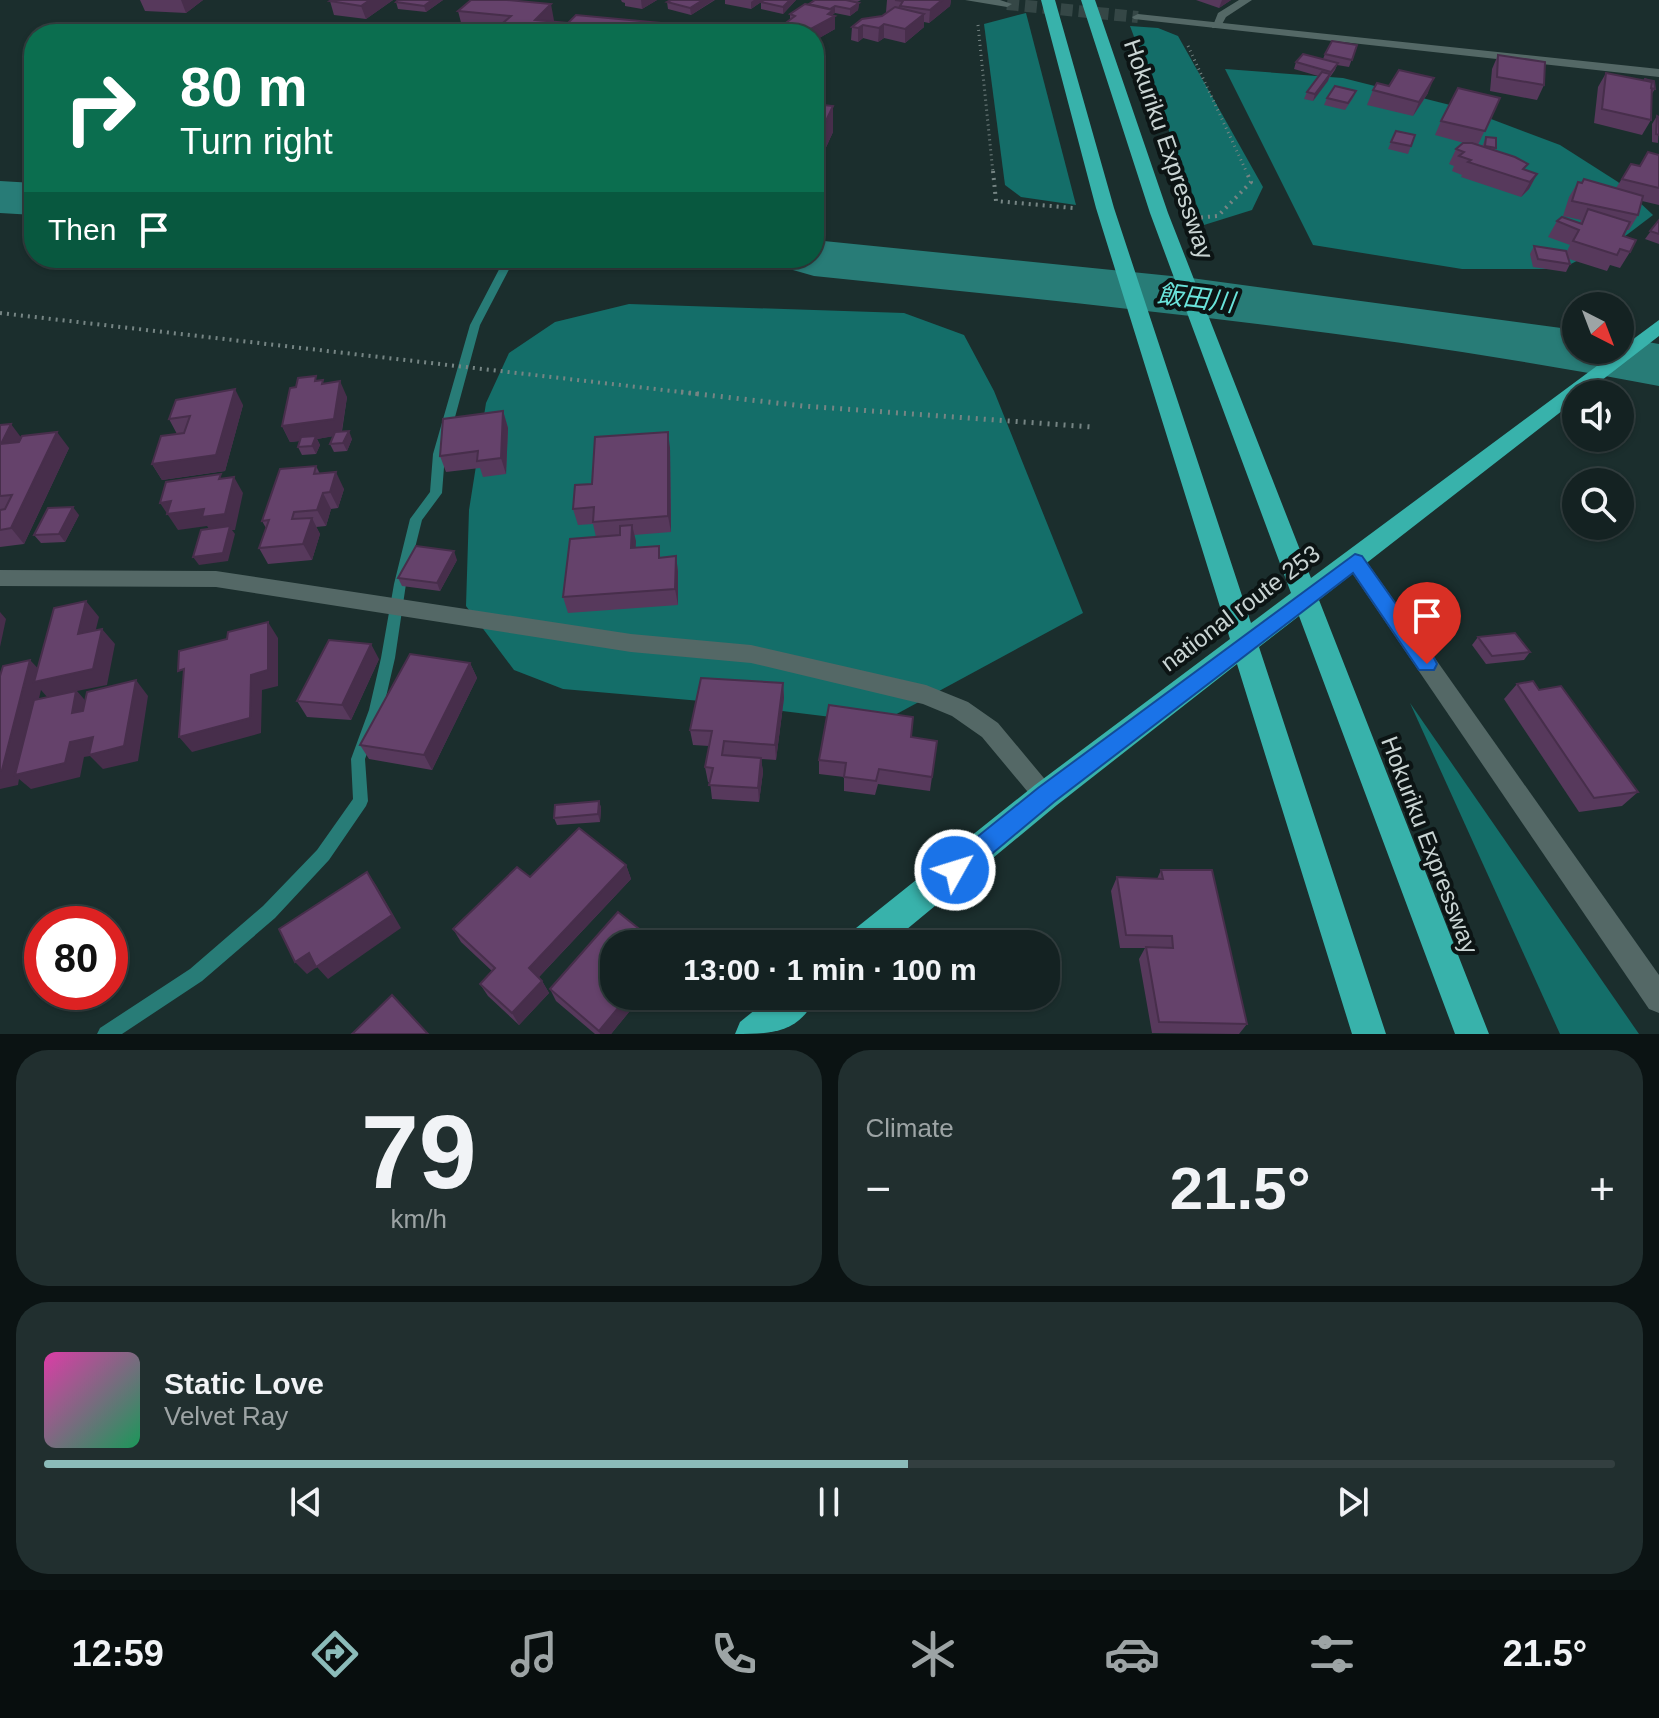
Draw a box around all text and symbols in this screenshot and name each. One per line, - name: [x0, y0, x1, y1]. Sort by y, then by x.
- street label: Hokuriku Expressway: [1119, 36, 1219, 262]
- text: 80 m: [180, 55, 308, 118]
- icon: right: [48, 56, 152, 160]
- text: Turn right: [180, 121, 333, 162]
- icon: arrive: [132, 208, 176, 252]
- text: Then: [48, 213, 116, 246]
- water label: 飯田川: [1155, 278, 1240, 318]
- north arrow: [1562, 292, 1634, 364]
- map controls: [1562, 292, 1634, 540]
- button: sound: [1562, 380, 1634, 452]
- button: search: [1562, 468, 1634, 540]
- street label: national route 253: [1155, 539, 1325, 677]
- pin: [1393, 582, 1461, 664]
- icon: arrive: [1405, 594, 1449, 638]
- street label: Hokuriku Expressway: [1376, 732, 1484, 958]
- position arrow: [913, 828, 997, 912]
- speed limit sign: 80: [24, 906, 128, 1010]
- text: 13:00 · 1 min · 100 m: [683, 953, 977, 986]
- text: 79: [361, 1094, 477, 1210]
- text: Climate: [866, 1113, 954, 1143]
- text: 21.5°: [1170, 1155, 1311, 1222]
- text: −: [866, 1164, 891, 1213]
- text: +: [1589, 1164, 1615, 1213]
- text: km/h: [391, 1204, 447, 1234]
- text: Static Love: [164, 1367, 324, 1400]
- text: Velvet Ray: [164, 1401, 288, 1431]
- icon: previous: [284, 1480, 328, 1524]
- icon: pause: [807, 1480, 851, 1524]
- icon: next: [1331, 1480, 1375, 1524]
- icon: directions: [307, 1626, 363, 1682]
- icon: music: [506, 1626, 562, 1682]
- icon: phone: [706, 1626, 762, 1682]
- icon: climate: [905, 1626, 961, 1682]
- icon: car: [1104, 1626, 1160, 1682]
- icon: filters: [1304, 1626, 1360, 1682]
- text: 12:59: [72, 1633, 164, 1674]
- text: 21.5°: [1503, 1633, 1587, 1674]

